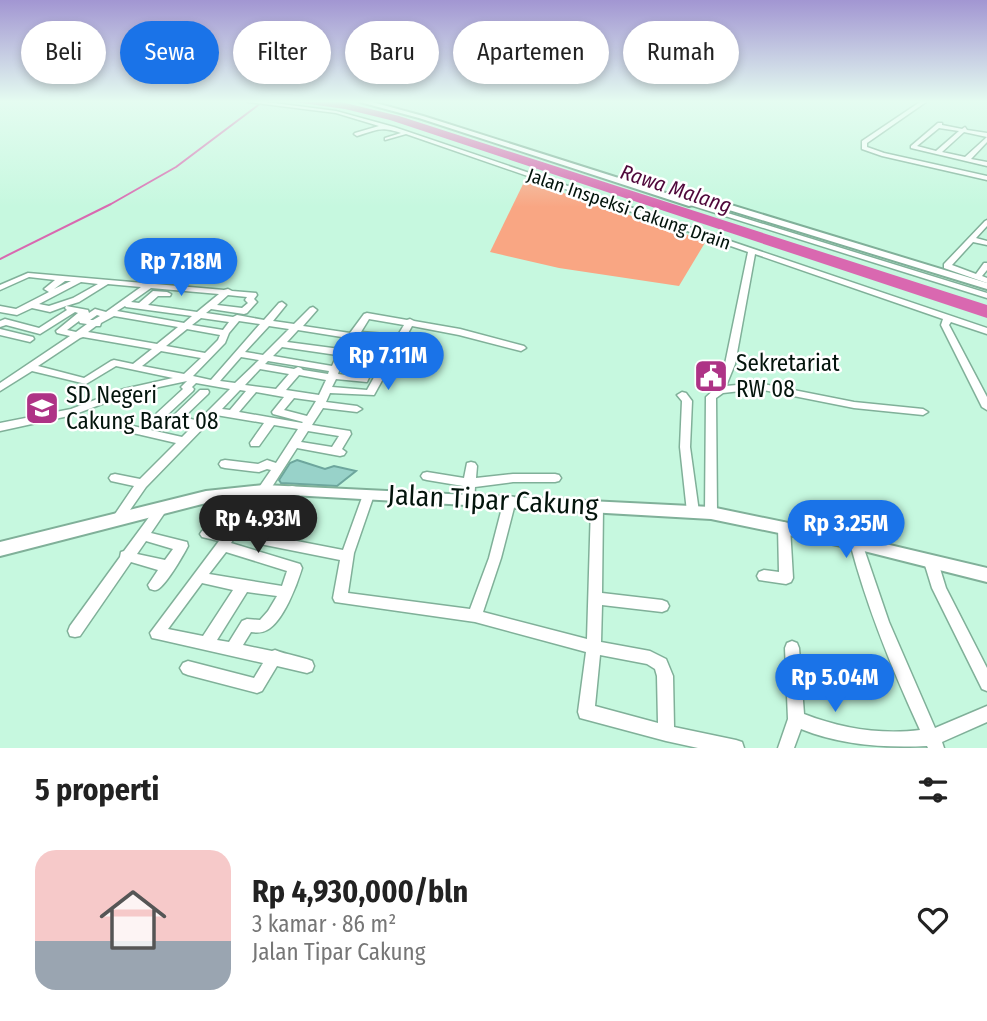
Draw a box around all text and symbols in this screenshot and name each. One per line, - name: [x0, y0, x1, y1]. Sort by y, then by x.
- chip: Beli: [21, 21, 106, 84]
- chip: Sewa: [120, 21, 219, 84]
- chip: Filter: [233, 21, 331, 84]
- chip: Baru: [345, 21, 439, 84]
- chip: Apartemen: [453, 21, 609, 84]
- chip: Rumah: [623, 21, 739, 84]
- water label: Rawa Malang: [617, 159, 735, 219]
- street label: Jalan Inspeksi Cakung Drain: [524, 163, 734, 255]
- pin: Rp 7.18M: [109, 238, 253, 298]
- text: Rp 7.18M: [140, 247, 222, 275]
- pin: Rp 7.11M: [316, 332, 460, 392]
- text: Rp 7.11M: [349, 341, 427, 369]
- place label: Sekretariat RW 08: [736, 349, 840, 403]
- public building icon: Sekretariat RW 08: [692, 357, 730, 395]
- place label: SD Negeri Cakung Barat 08: [66, 381, 219, 435]
- school or university icon: SD Negeri Cakung Barat 08: [23, 389, 61, 427]
- street label: Jalan Tipar Cakung: [387, 478, 600, 522]
- pin: Rp 4.93M: [186, 496, 330, 555]
- pin: Rp 3.25M: [774, 500, 918, 560]
- text: Rp 4.93M: [215, 504, 301, 532]
- text: Rp 3.25M: [804, 509, 888, 537]
- pin: Rp 5.04M: [763, 654, 907, 714]
- text: Rp 5.04M: [791, 663, 879, 691]
- icon: filters: [914, 771, 952, 809]
- text: 5 properti: [35, 772, 159, 808]
- text: Rp 4,930,000/bln: [252, 874, 468, 910]
- icon: home: [91, 878, 175, 962]
- icon: heart: [914, 901, 952, 939]
- text: 3 kamar · 86 m²: [252, 910, 396, 938]
- text: Jalan Tipar Cakung: [252, 938, 426, 966]

